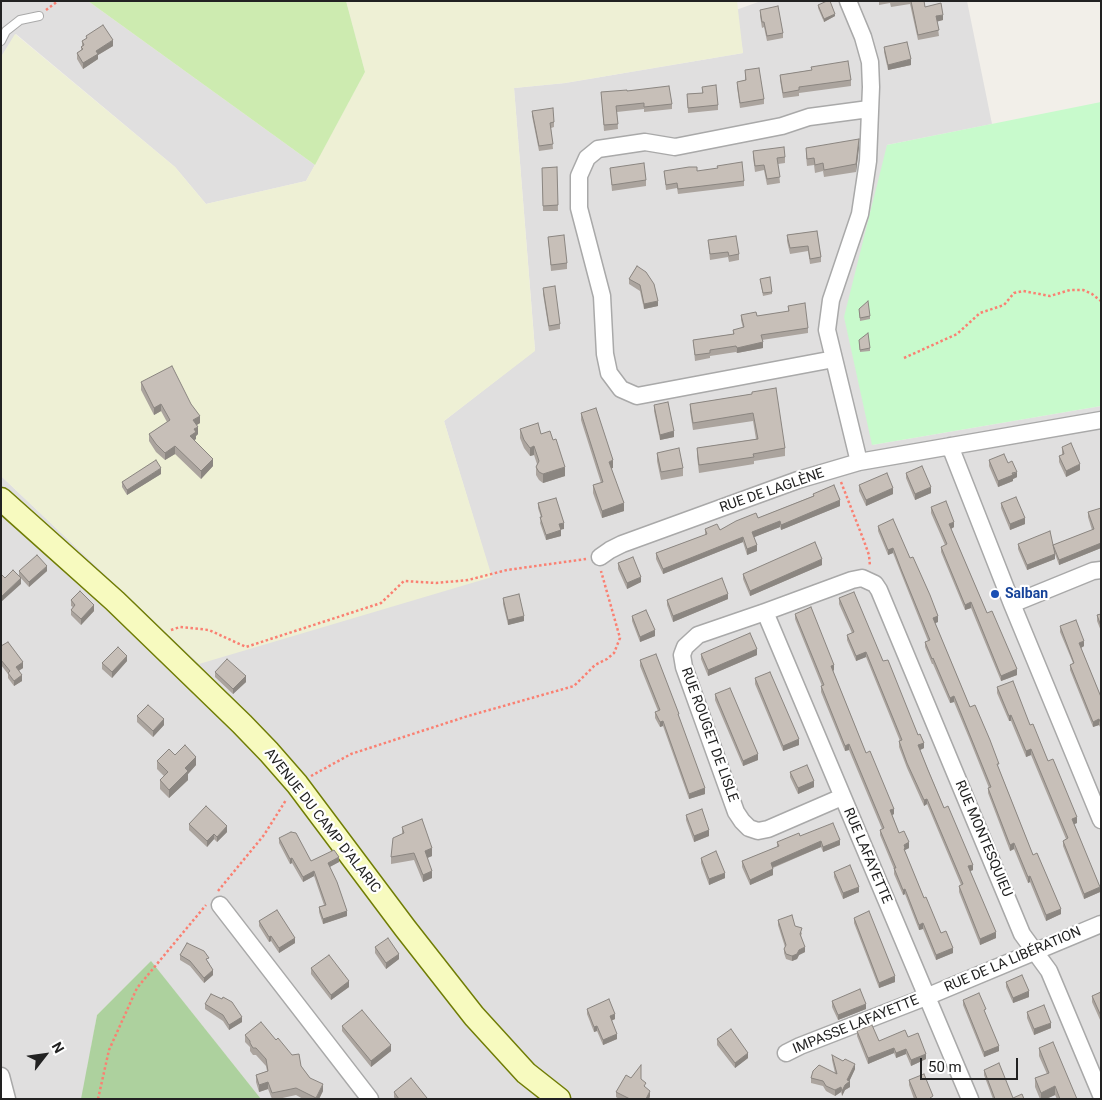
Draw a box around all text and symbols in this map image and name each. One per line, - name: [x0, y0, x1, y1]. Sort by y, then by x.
- street label: RUE DE LAGLÈNE: [718, 465, 826, 517]
- place label: Salban: [1005, 586, 1048, 602]
- marker: Salban: [989, 588, 1001, 600]
- street label: RUE ROUGET DE LISLE: [677, 666, 741, 804]
- street label: AVENUE DU CAMP D'ALARIC: [260, 745, 384, 897]
- street label: RUE MONTESQUIEU: [951, 778, 1015, 900]
- street label: RUE LAFAYETTE: [839, 806, 895, 906]
- street label: RUE DE LA LIBÉRATION: [942, 924, 1084, 996]
- street label: IMPASSE LAFAYETTE: [791, 992, 921, 1058]
- north arrow: [20, 1030, 70, 1080]
- text: N: [49, 1039, 67, 1056]
- scale bar: [922, 1048, 1020, 1080]
- text: 50 m: [928, 1058, 962, 1076]

